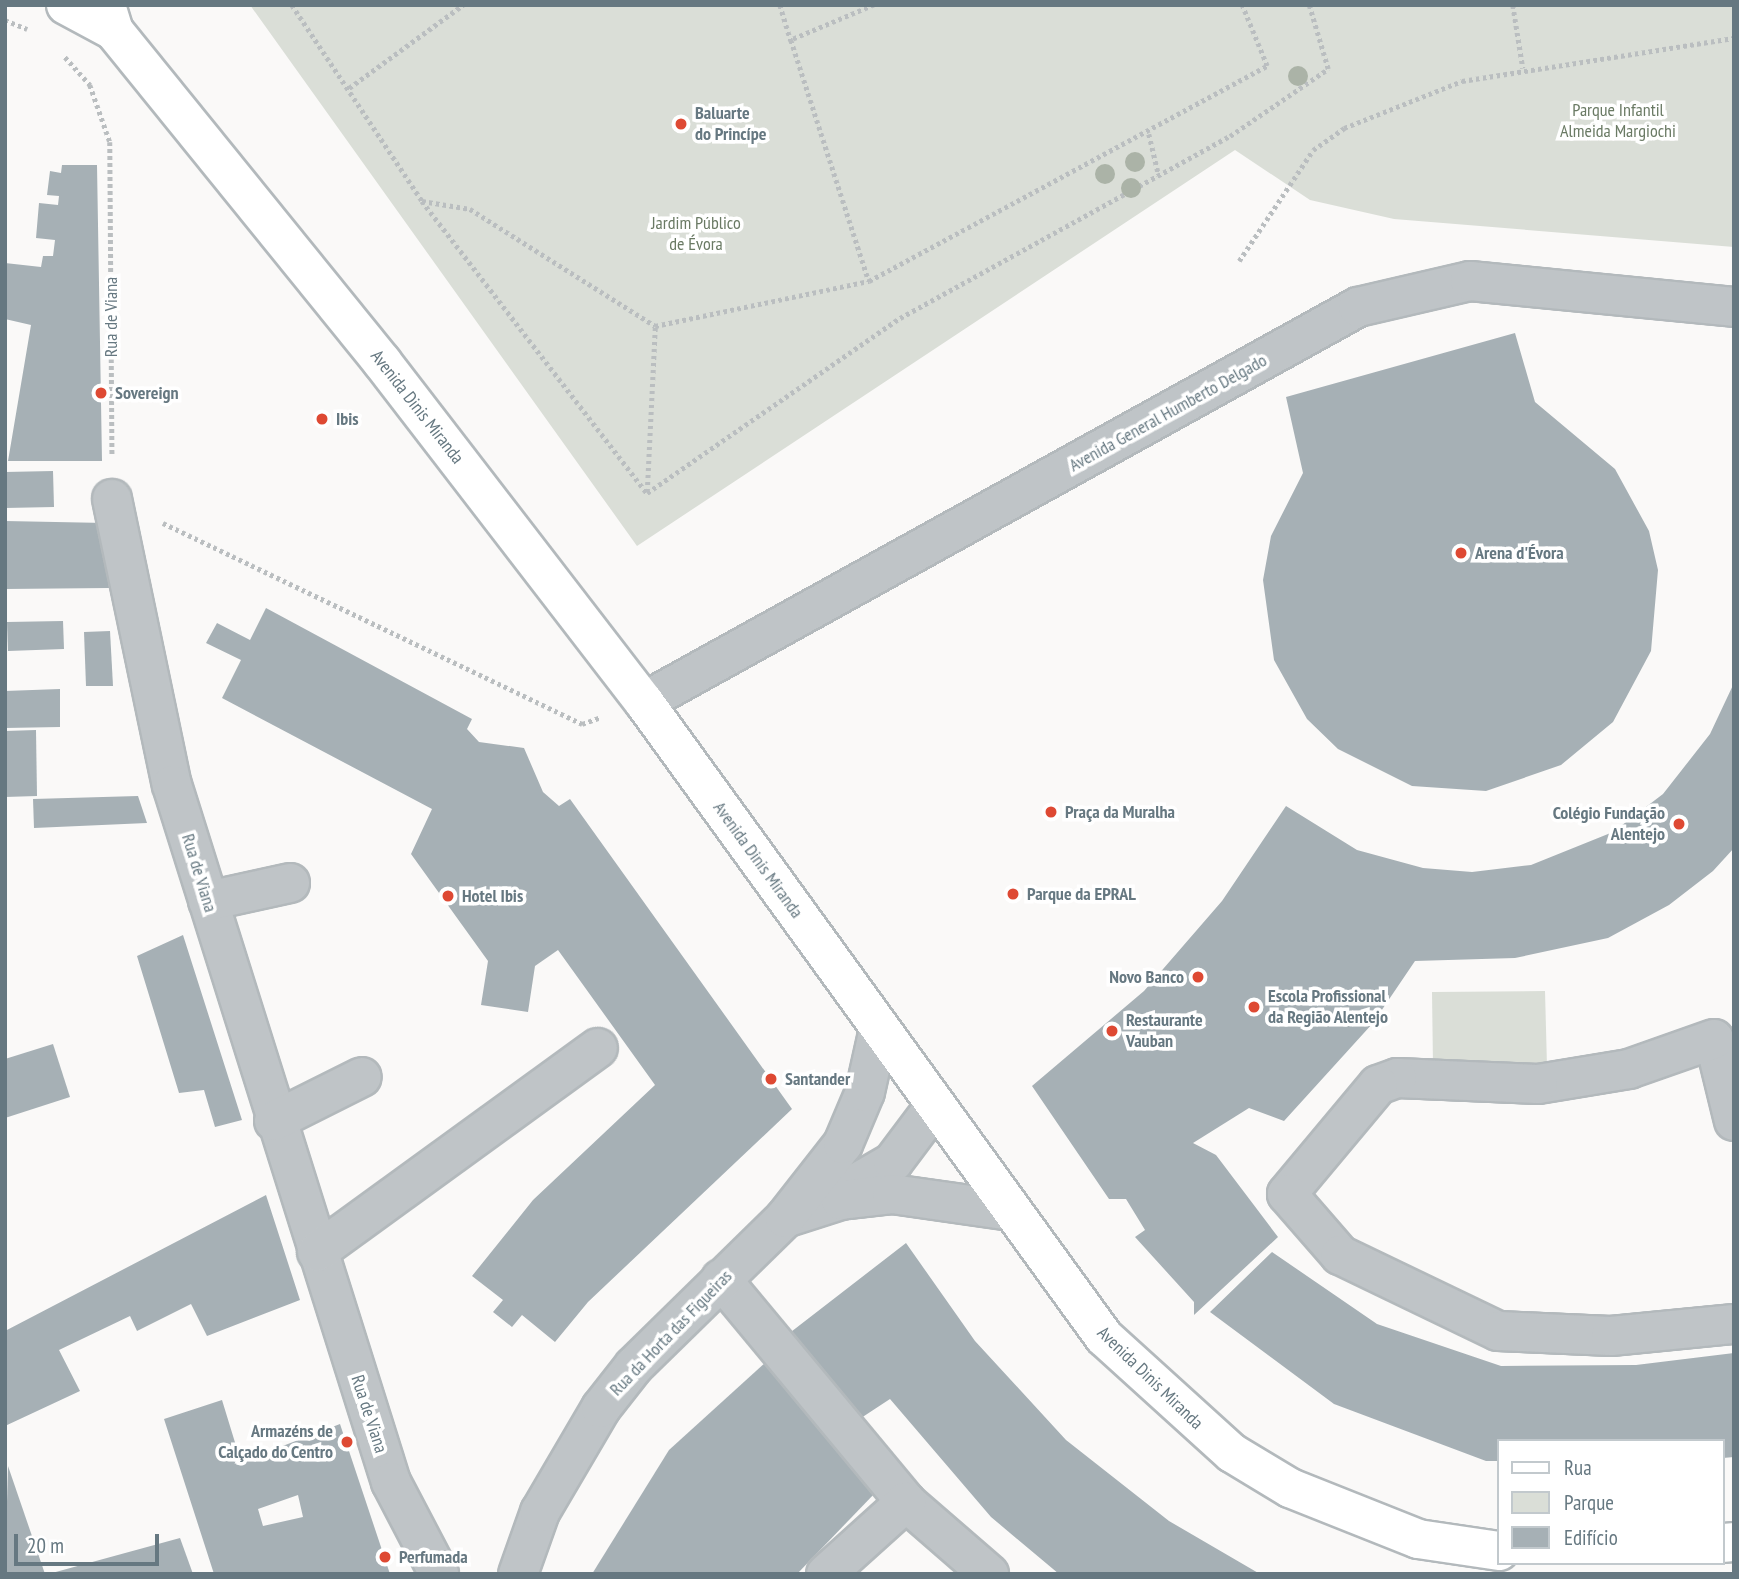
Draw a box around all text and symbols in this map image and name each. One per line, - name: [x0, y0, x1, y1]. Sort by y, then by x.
- park label: Parque Infantil Almeida Margiochi: [1560, 100, 1676, 142]
- place label: Baluarte do Princípe: [695, 103, 766, 146]
- marker: Baluarte do Princípe: [673, 116, 689, 132]
- park label: Jardim Público de Évora: [651, 213, 741, 256]
- street label: Rua de Viana: [100, 276, 122, 358]
- street label: Avenida Dinis Miranda: [366, 346, 468, 468]
- street label: Avenida General Humberto Delgado: [1065, 350, 1271, 476]
- place label: Sovereign: [115, 382, 179, 404]
- marker: Sovereign: [93, 385, 109, 401]
- place label: Ibis: [336, 408, 359, 430]
- marker: Ibis: [314, 411, 330, 427]
- place label: Arena d'Évora: [1475, 542, 1564, 564]
- marker: Arena d'Évora: [1453, 545, 1469, 561]
- street label: Avenida Dinis Miranda: [709, 798, 807, 922]
- place label: Praça da Muralha: [1065, 801, 1175, 823]
- place label: Colégio Fundação Alentejo: [1553, 803, 1665, 846]
- marker: Praça da Muralha: [1043, 804, 1059, 820]
- marker: Colégio Fundação Alentejo: [1671, 816, 1687, 832]
- street label: Rua de Viana: [177, 831, 221, 915]
- place label: Parque da EPRAL: [1027, 883, 1136, 905]
- place label: Hotel Ibis: [462, 885, 523, 907]
- marker: Parque da EPRAL: [1005, 886, 1021, 902]
- marker: Hotel Ibis: [440, 888, 456, 904]
- place label: Novo Banco: [1109, 966, 1184, 988]
- marker: Novo Banco: [1190, 969, 1206, 985]
- place label: Escola Profissional da Região Alentejo: [1268, 986, 1389, 1028]
- marker: Escola Profissional da Região Alentejo: [1246, 999, 1262, 1015]
- place label: Restaurante Vauban: [1126, 1010, 1203, 1052]
- marker: Restaurante Vauban: [1104, 1023, 1120, 1039]
- place label: Santander: [785, 1068, 850, 1090]
- marker: Santander: [763, 1071, 779, 1087]
- street label: Rua da Horta das Figueiras: [605, 1266, 737, 1400]
- street label: Avenida Dinis Miranda: [1093, 1322, 1207, 1434]
- street label: Rua de Viana: [346, 1372, 392, 1456]
- place label: Armazéns de Calçado do Centro: [218, 1421, 333, 1464]
- marker: Armazéns de Calçado do Centro: [339, 1434, 355, 1450]
- legend: [1498, 1439, 1725, 1565]
- text: Rua: [1564, 1454, 1592, 1481]
- text: Parque: [1564, 1489, 1614, 1516]
- scale bar: [18, 1520, 163, 1564]
- text: Edifício: [1564, 1524, 1618, 1551]
- text: 20 m: [27, 1532, 64, 1559]
- place label: Perfumada: [399, 1546, 468, 1568]
- marker: Perfumada: [377, 1549, 393, 1565]

